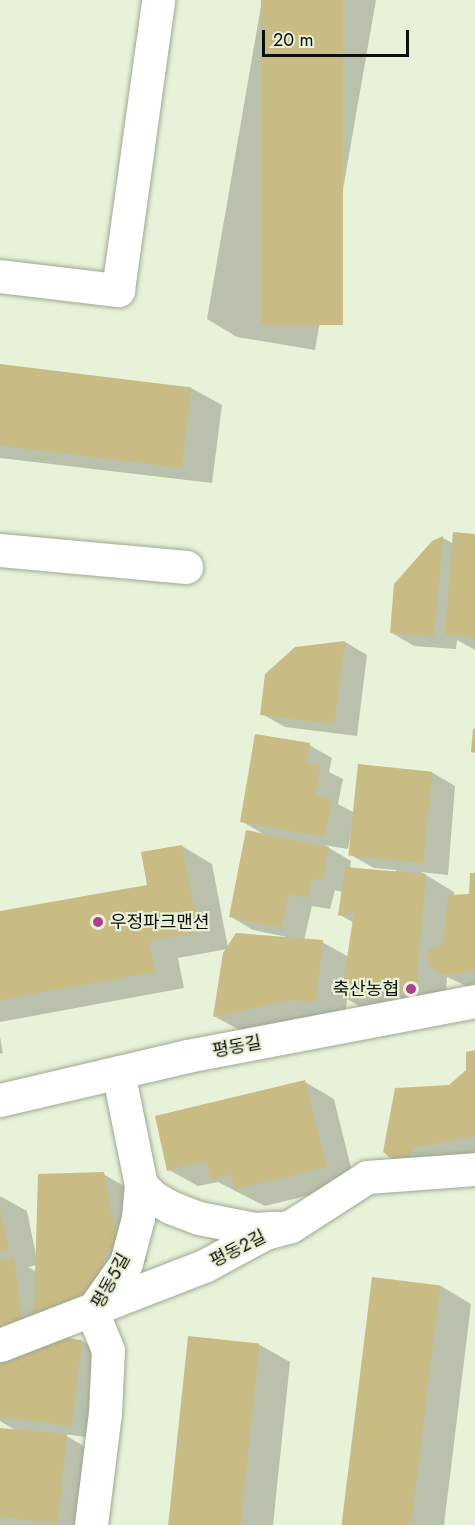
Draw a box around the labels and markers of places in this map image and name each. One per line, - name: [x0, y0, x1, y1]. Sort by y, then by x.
- place label: 우정파크맨션: [110, 911, 209, 933]
- marker: 우정파크맨션: [91, 915, 105, 929]
- place label: 축산농협: [333, 978, 399, 1000]
- marker: 축산농협: [404, 982, 418, 996]

